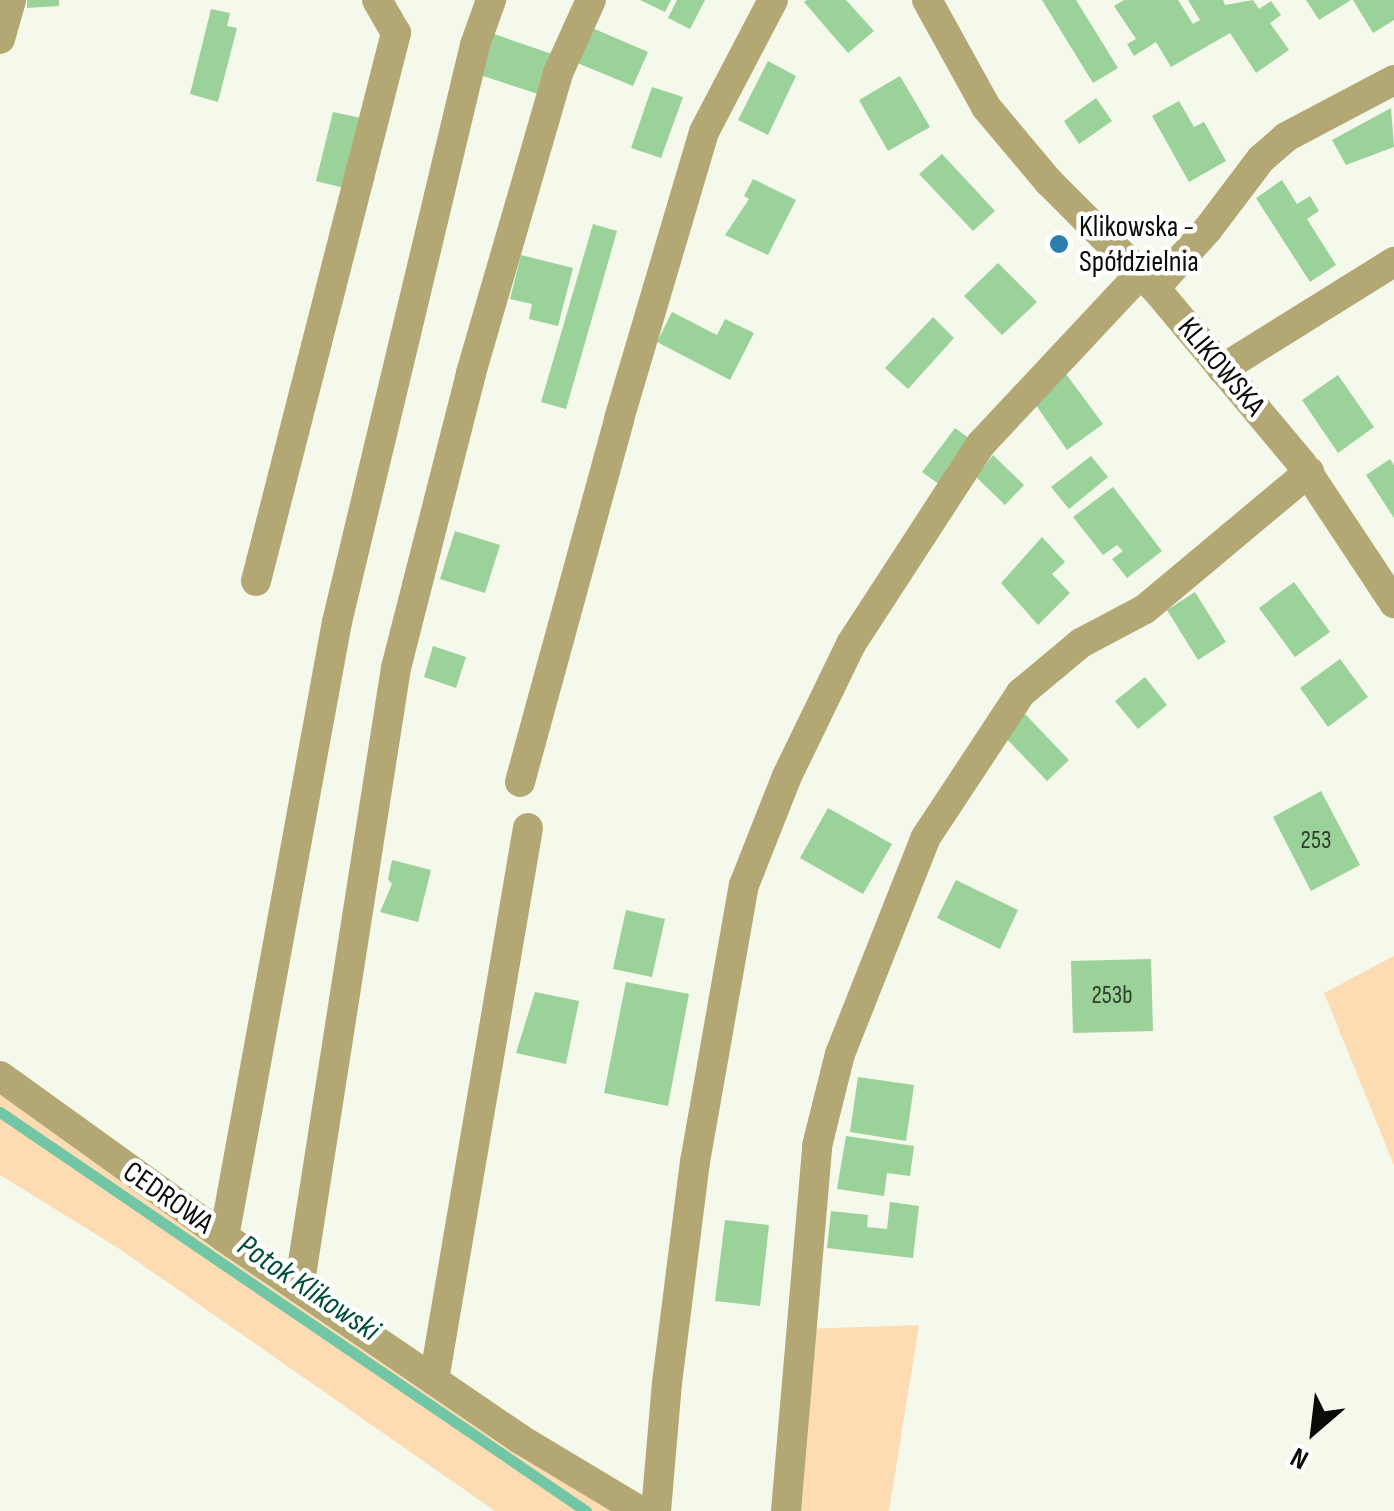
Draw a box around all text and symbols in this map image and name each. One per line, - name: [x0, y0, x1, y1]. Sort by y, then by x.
- place label: Klikowska - Spółdzielnia: [1079, 209, 1199, 280]
- marker: Klikowska - Spółdzielnia: [1048, 233, 1070, 255]
- street label: KLIKOWSKA: [1170, 311, 1272, 423]
- house number: 253: [1301, 826, 1331, 856]
- house number: 253b: [1091, 981, 1133, 1011]
- street label: CEDROWA: [116, 1154, 220, 1242]
- water label: Potok Klikowski: [230, 1227, 386, 1351]
- north arrow: [1264, 1381, 1364, 1481]
- text: N: [1285, 1440, 1314, 1476]

